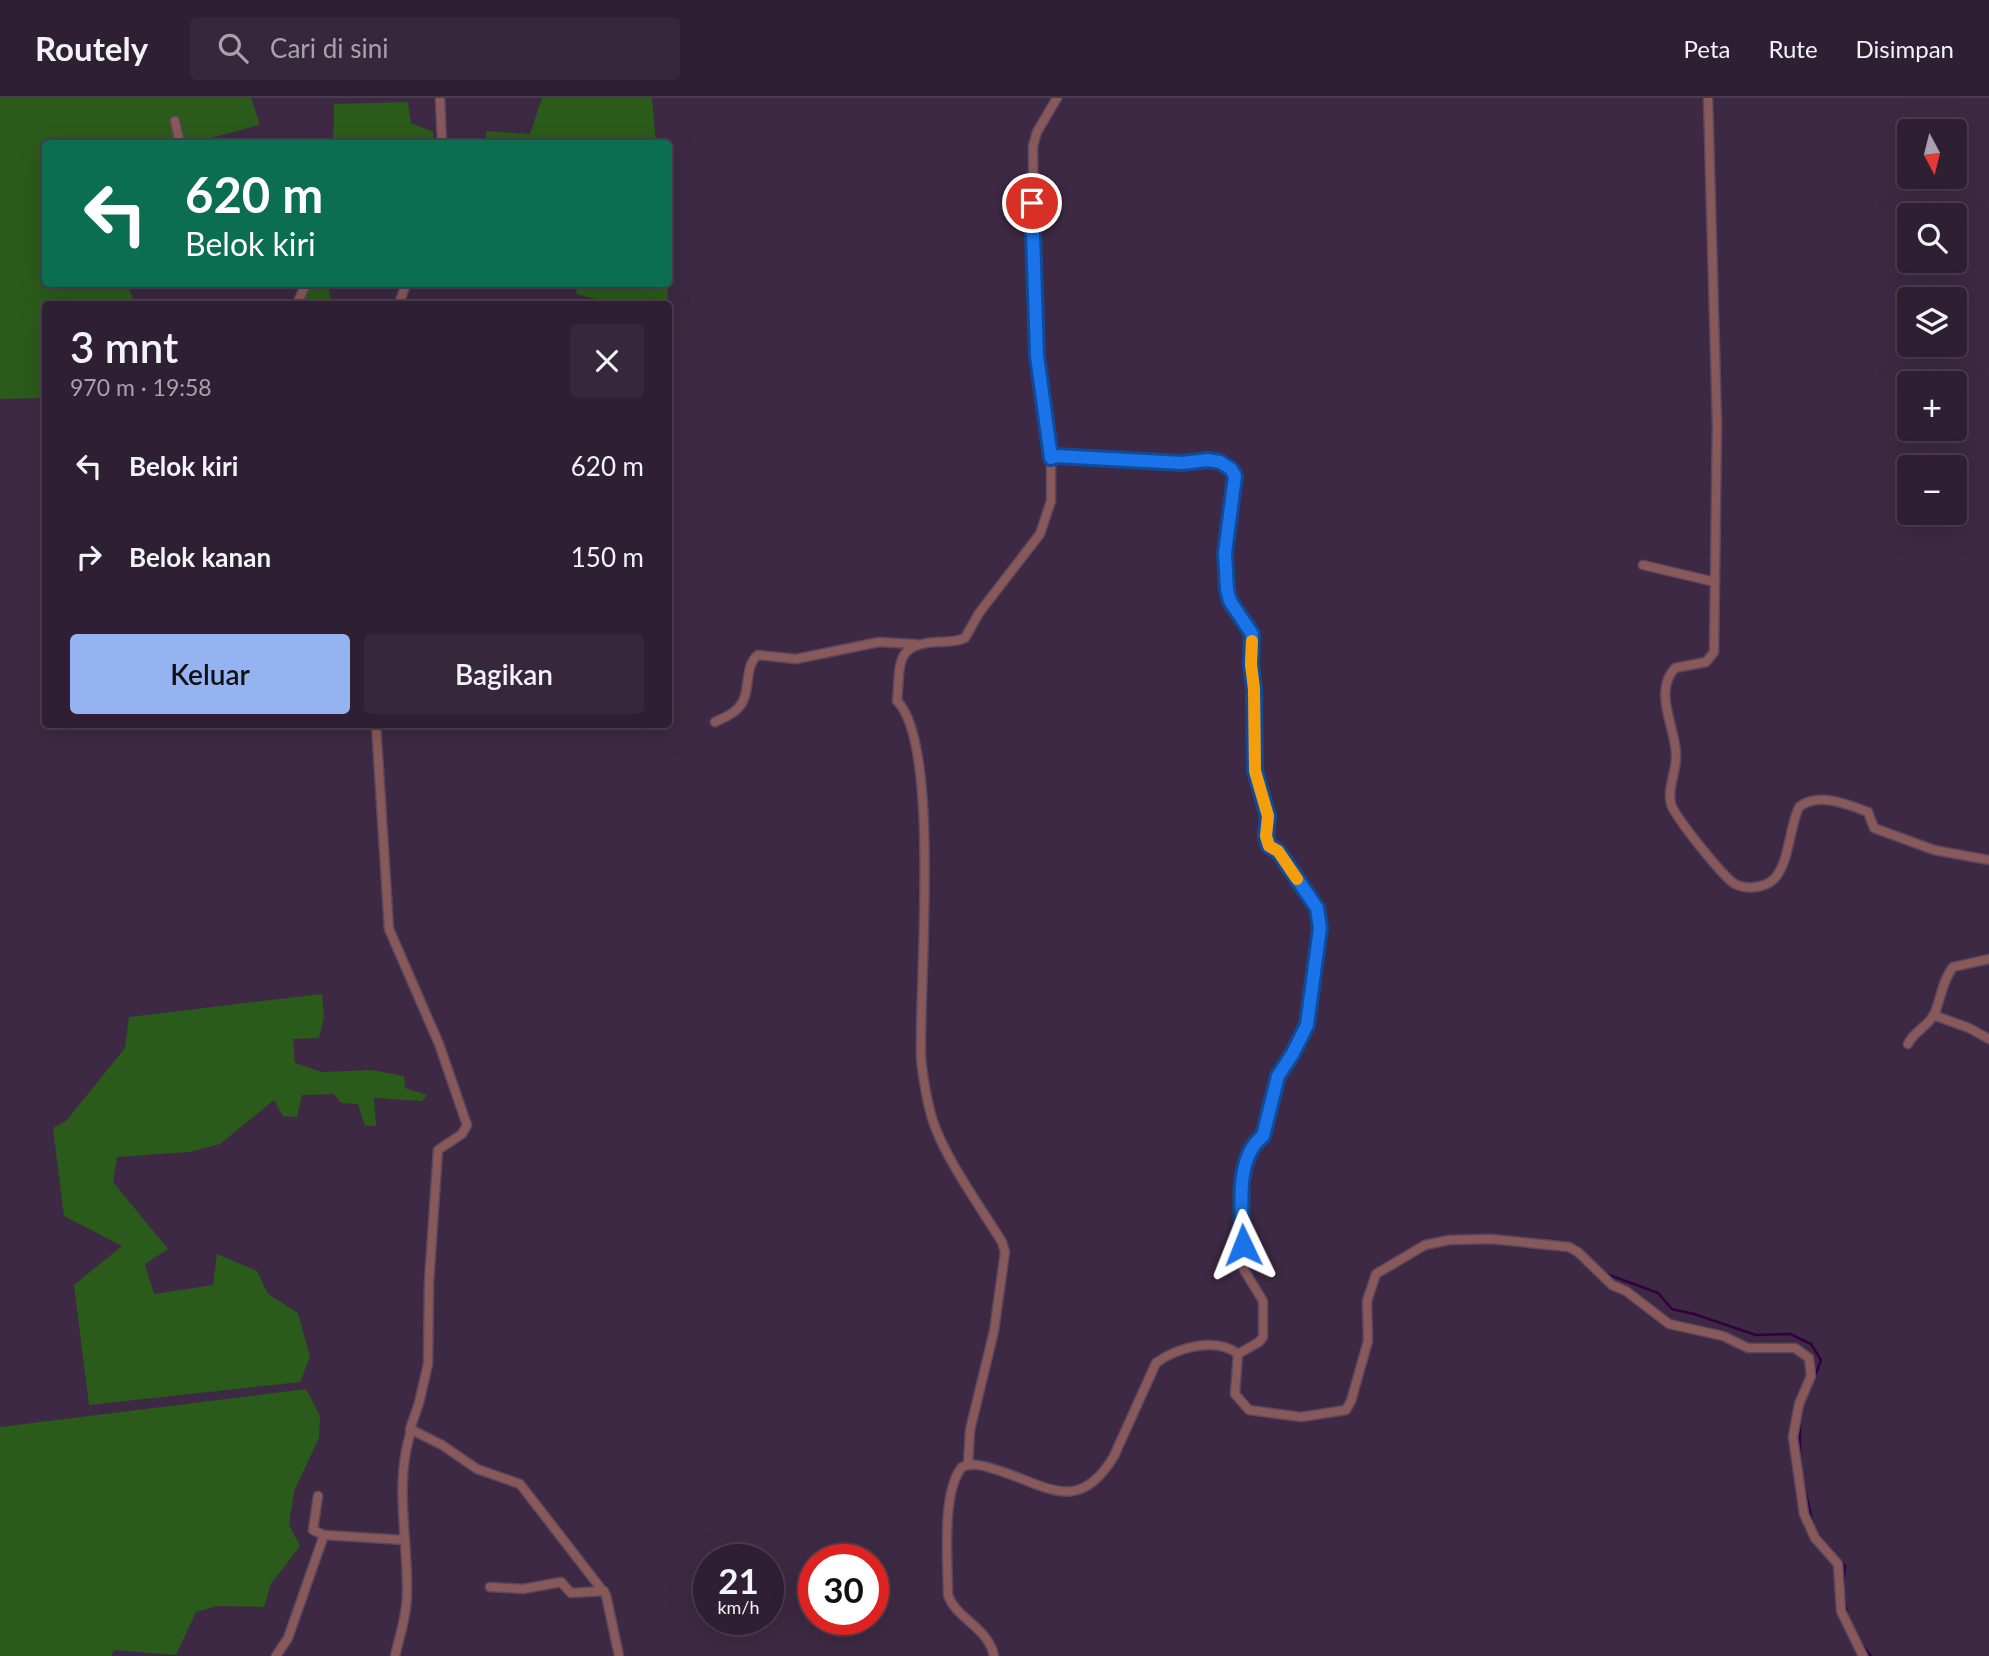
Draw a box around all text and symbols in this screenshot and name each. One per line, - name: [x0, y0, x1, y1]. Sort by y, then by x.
- search box: [190, 17, 680, 80]
- text: Routely: [35, 28, 148, 68]
- icon: search: [214, 29, 252, 67]
- text: Cari di sini: [270, 32, 388, 64]
- text: Peta: [1684, 34, 1730, 63]
- text: Rute: [1768, 34, 1818, 63]
- text: Disimpan: [1856, 34, 1954, 63]
- north arrow: [1897, 119, 1967, 189]
- map controls: [1897, 119, 1967, 525]
- text: 620 m: [185, 165, 323, 223]
- icon: left: [70, 168, 161, 259]
- pin: [1002, 173, 1062, 233]
- icon: arrive: [1013, 184, 1051, 222]
- button: search: [1897, 203, 1967, 273]
- text: Belok kiri: [185, 224, 316, 263]
- button: layers: [1897, 287, 1967, 357]
- text: 3 mnt: [70, 322, 178, 372]
- button: close: [570, 324, 644, 398]
- button: +: [1897, 371, 1967, 441]
- text: 970 m · 19:58: [70, 373, 212, 401]
- icon: left: [70, 447, 108, 485]
- text: Belok kiri: [129, 450, 238, 482]
- text: 620 m: [571, 450, 644, 482]
- button: −: [1897, 455, 1967, 525]
- icon: right: [70, 538, 108, 576]
- text: Belok kanan: [129, 541, 271, 573]
- text: 150 m: [571, 541, 644, 573]
- button: Keluar: [70, 634, 350, 714]
- button: Bagikan: [364, 634, 644, 714]
- position arrow: [1206, 1208, 1280, 1282]
- speed limit sign: 30: [798, 1544, 889, 1635]
- text: 21: [718, 1559, 759, 1601]
- text: km/h: [717, 1596, 760, 1618]

